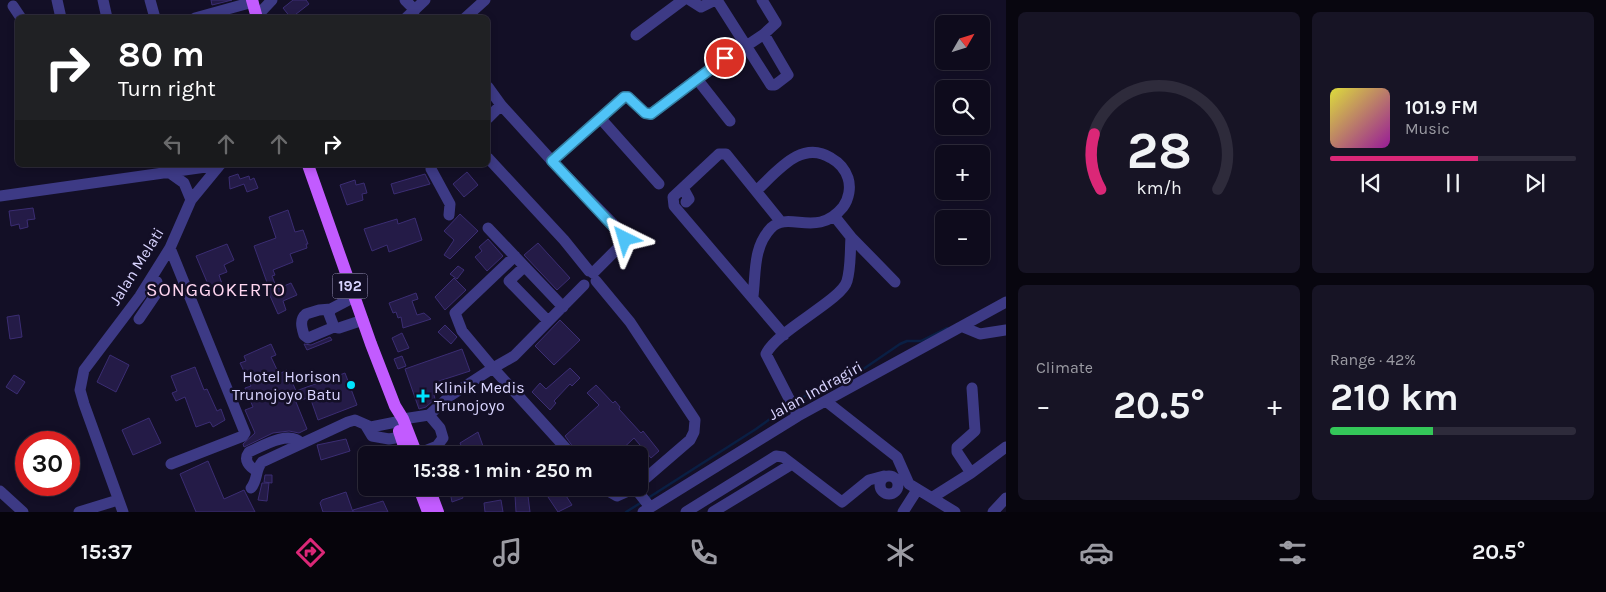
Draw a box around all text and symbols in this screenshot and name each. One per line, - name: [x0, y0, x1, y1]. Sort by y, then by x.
- north arrow: [935, 15, 990, 70]
- map controls: [935, 15, 990, 265]
- text: 80 m: [118, 34, 205, 75]
- icon: right: [35, 35, 100, 100]
- pin: [704, 37, 746, 79]
- icon: arrive: [711, 44, 739, 72]
- text: Turn right: [118, 76, 216, 102]
- button: search: [935, 80, 990, 135]
- text: 101.9 FM: [1405, 97, 1478, 119]
- text: Music: [1405, 119, 1450, 138]
- text: 28: [1126, 120, 1192, 181]
- icon: left: [159, 130, 187, 158]
- icon: ahead: [212, 130, 240, 158]
- icon: ahead: [265, 130, 293, 158]
- icon: right: [318, 130, 346, 158]
- button: +: [935, 145, 990, 200]
- icon: previous: [1357, 169, 1385, 197]
- icon: pause: [1439, 169, 1467, 197]
- icon: next: [1521, 169, 1549, 197]
- text: km/h: [1136, 178, 1182, 199]
- button: −: [935, 210, 990, 265]
- position arrow: [598, 212, 650, 264]
- street label: Jalan Melati: [105, 224, 168, 309]
- road number: 192: [332, 274, 368, 298]
- district label: SONGGOKERTO: [146, 279, 286, 301]
- text: Range · 42%: [1330, 350, 1416, 369]
- street label: Jalan Indragiri: [765, 357, 866, 424]
- text: Climate: [1036, 358, 1093, 377]
- place label: Hotel Horison Trunojoyo Batu: [232, 367, 341, 404]
- text: 210 km: [1330, 375, 1459, 420]
- place label: Klinik Medis Trunojoyo: [434, 378, 525, 415]
- marker: Hotel Horison Trunojoyo Batu: [345, 379, 357, 391]
- text: 20.5°: [1113, 383, 1205, 428]
- marker: Klinik Medis Trunojoyo: [416, 389, 430, 403]
- text: −: [1036, 389, 1051, 422]
- text: +: [1267, 389, 1282, 422]
- speed limit sign: 30: [15, 431, 80, 496]
- text: 15:38 · 1 min · 250 m: [413, 460, 593, 482]
- icon: directions: [293, 535, 328, 570]
- icon: music: [490, 535, 525, 570]
- icon: phone: [686, 535, 721, 570]
- icon: climate: [883, 535, 918, 570]
- icon: car: [1079, 535, 1114, 570]
- icon: filters: [1275, 535, 1310, 570]
- text: 15:37: [81, 539, 132, 565]
- text: 20.5°: [1472, 539, 1525, 565]

